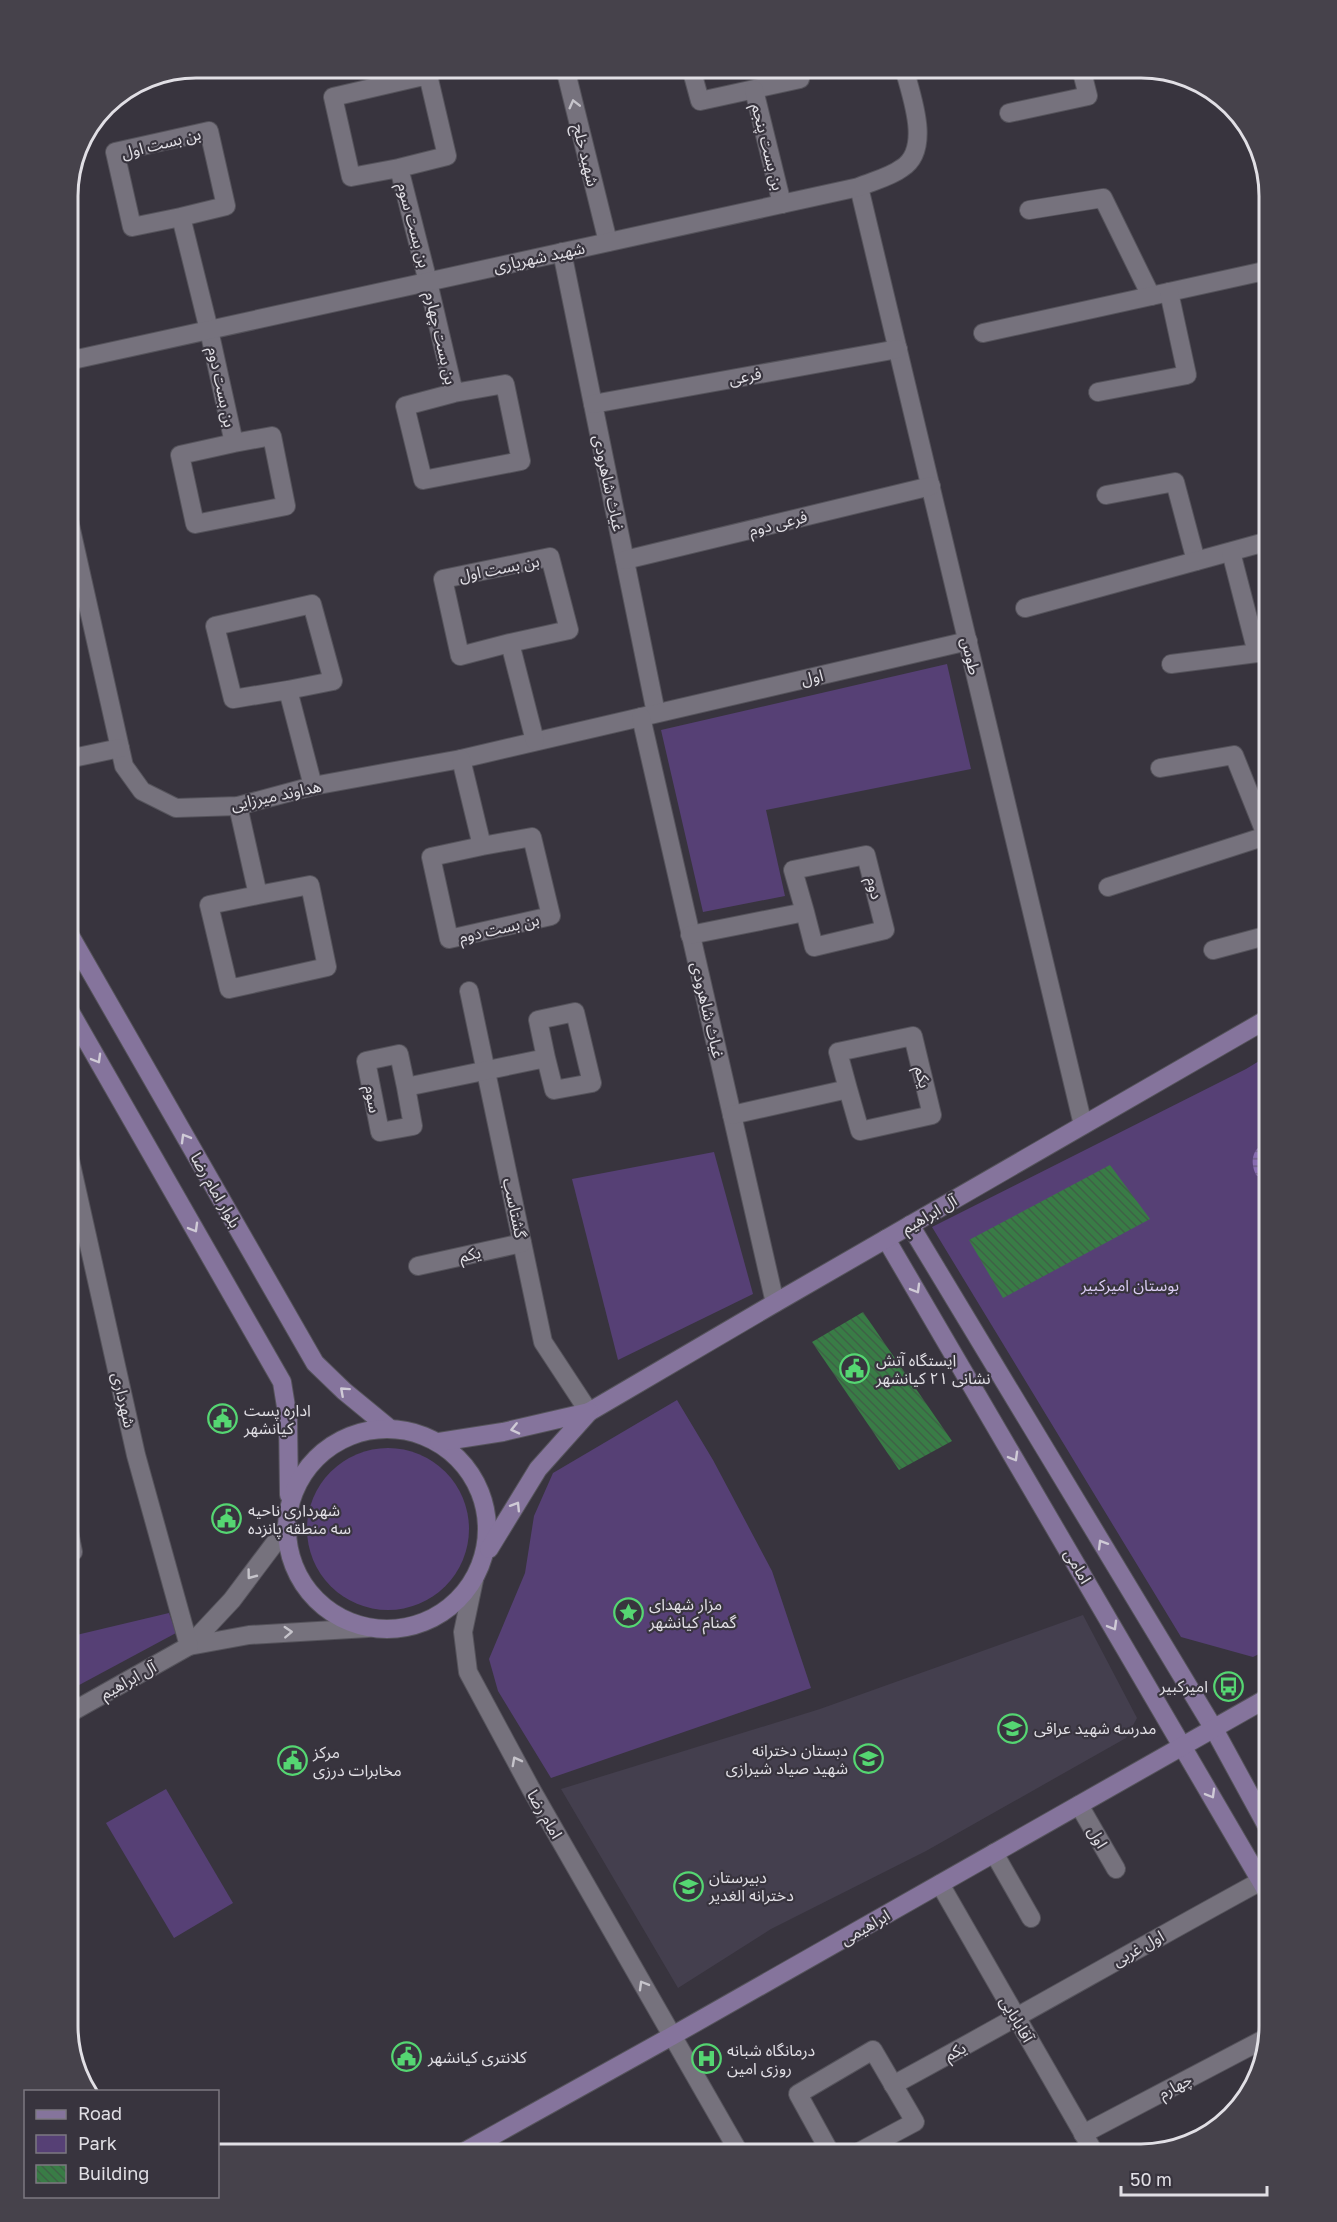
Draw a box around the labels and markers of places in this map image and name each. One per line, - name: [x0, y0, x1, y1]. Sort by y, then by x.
- place label: ایستگاه آتش نشانی ۲۱ کیانشهر: [875, 1350, 991, 1388]
- public building icon: ایستگاه آتش نشانی ۲۱ کیانشهر: [839, 1353, 871, 1385]
- place label: اداره پست کیانشهر: [243, 1400, 311, 1438]
- public building icon: اداره پست کیانشهر: [207, 1403, 239, 1435]
- place label: شهرداری ناحیه سه منطقه پانزده: [248, 1500, 351, 1539]
- public building icon: شهرداری ناحیه سه منطقه پانزده: [211, 1503, 243, 1535]
- place label: مزار شهدای گمنام کیانشهر: [648, 1594, 737, 1635]
- place icon: مزار شهدای گمنام کیانشهر: [612, 1597, 644, 1629]
- bus stop icon: امیرکبیر: [1213, 1670, 1245, 1702]
- place label: امیرکبیر: [1159, 1676, 1208, 1696]
- school or university icon: مدرسه شهید عراقی: [997, 1712, 1029, 1744]
- place label: مدرسه شهید عراقی: [1034, 1718, 1156, 1738]
- place label: دبستان دخترانه شهید صیاد شیرازی: [726, 1740, 848, 1778]
- place label: مرکز مخابرات درزی: [312, 1742, 402, 1780]
- school or university icon: دبستان دخترانه شهید صیاد شیرازی: [853, 1743, 885, 1775]
- public building icon: مرکز مخابرات درزی: [276, 1745, 308, 1777]
- place label: دبیرستان دخترانه الغدیر: [708, 1867, 794, 1905]
- school or university icon: دبیرستان دخترانه الغدیر: [672, 1870, 704, 1902]
- place label: درمانگاه شبانه روزی امین: [727, 2040, 815, 2078]
- public building icon: کلانتری کیانشهر: [391, 2041, 423, 2073]
- hospital icon: درمانگاه شبانه روزی امین: [690, 2043, 722, 2075]
- place label: کلانتری کیانشهر: [427, 2047, 527, 2067]

